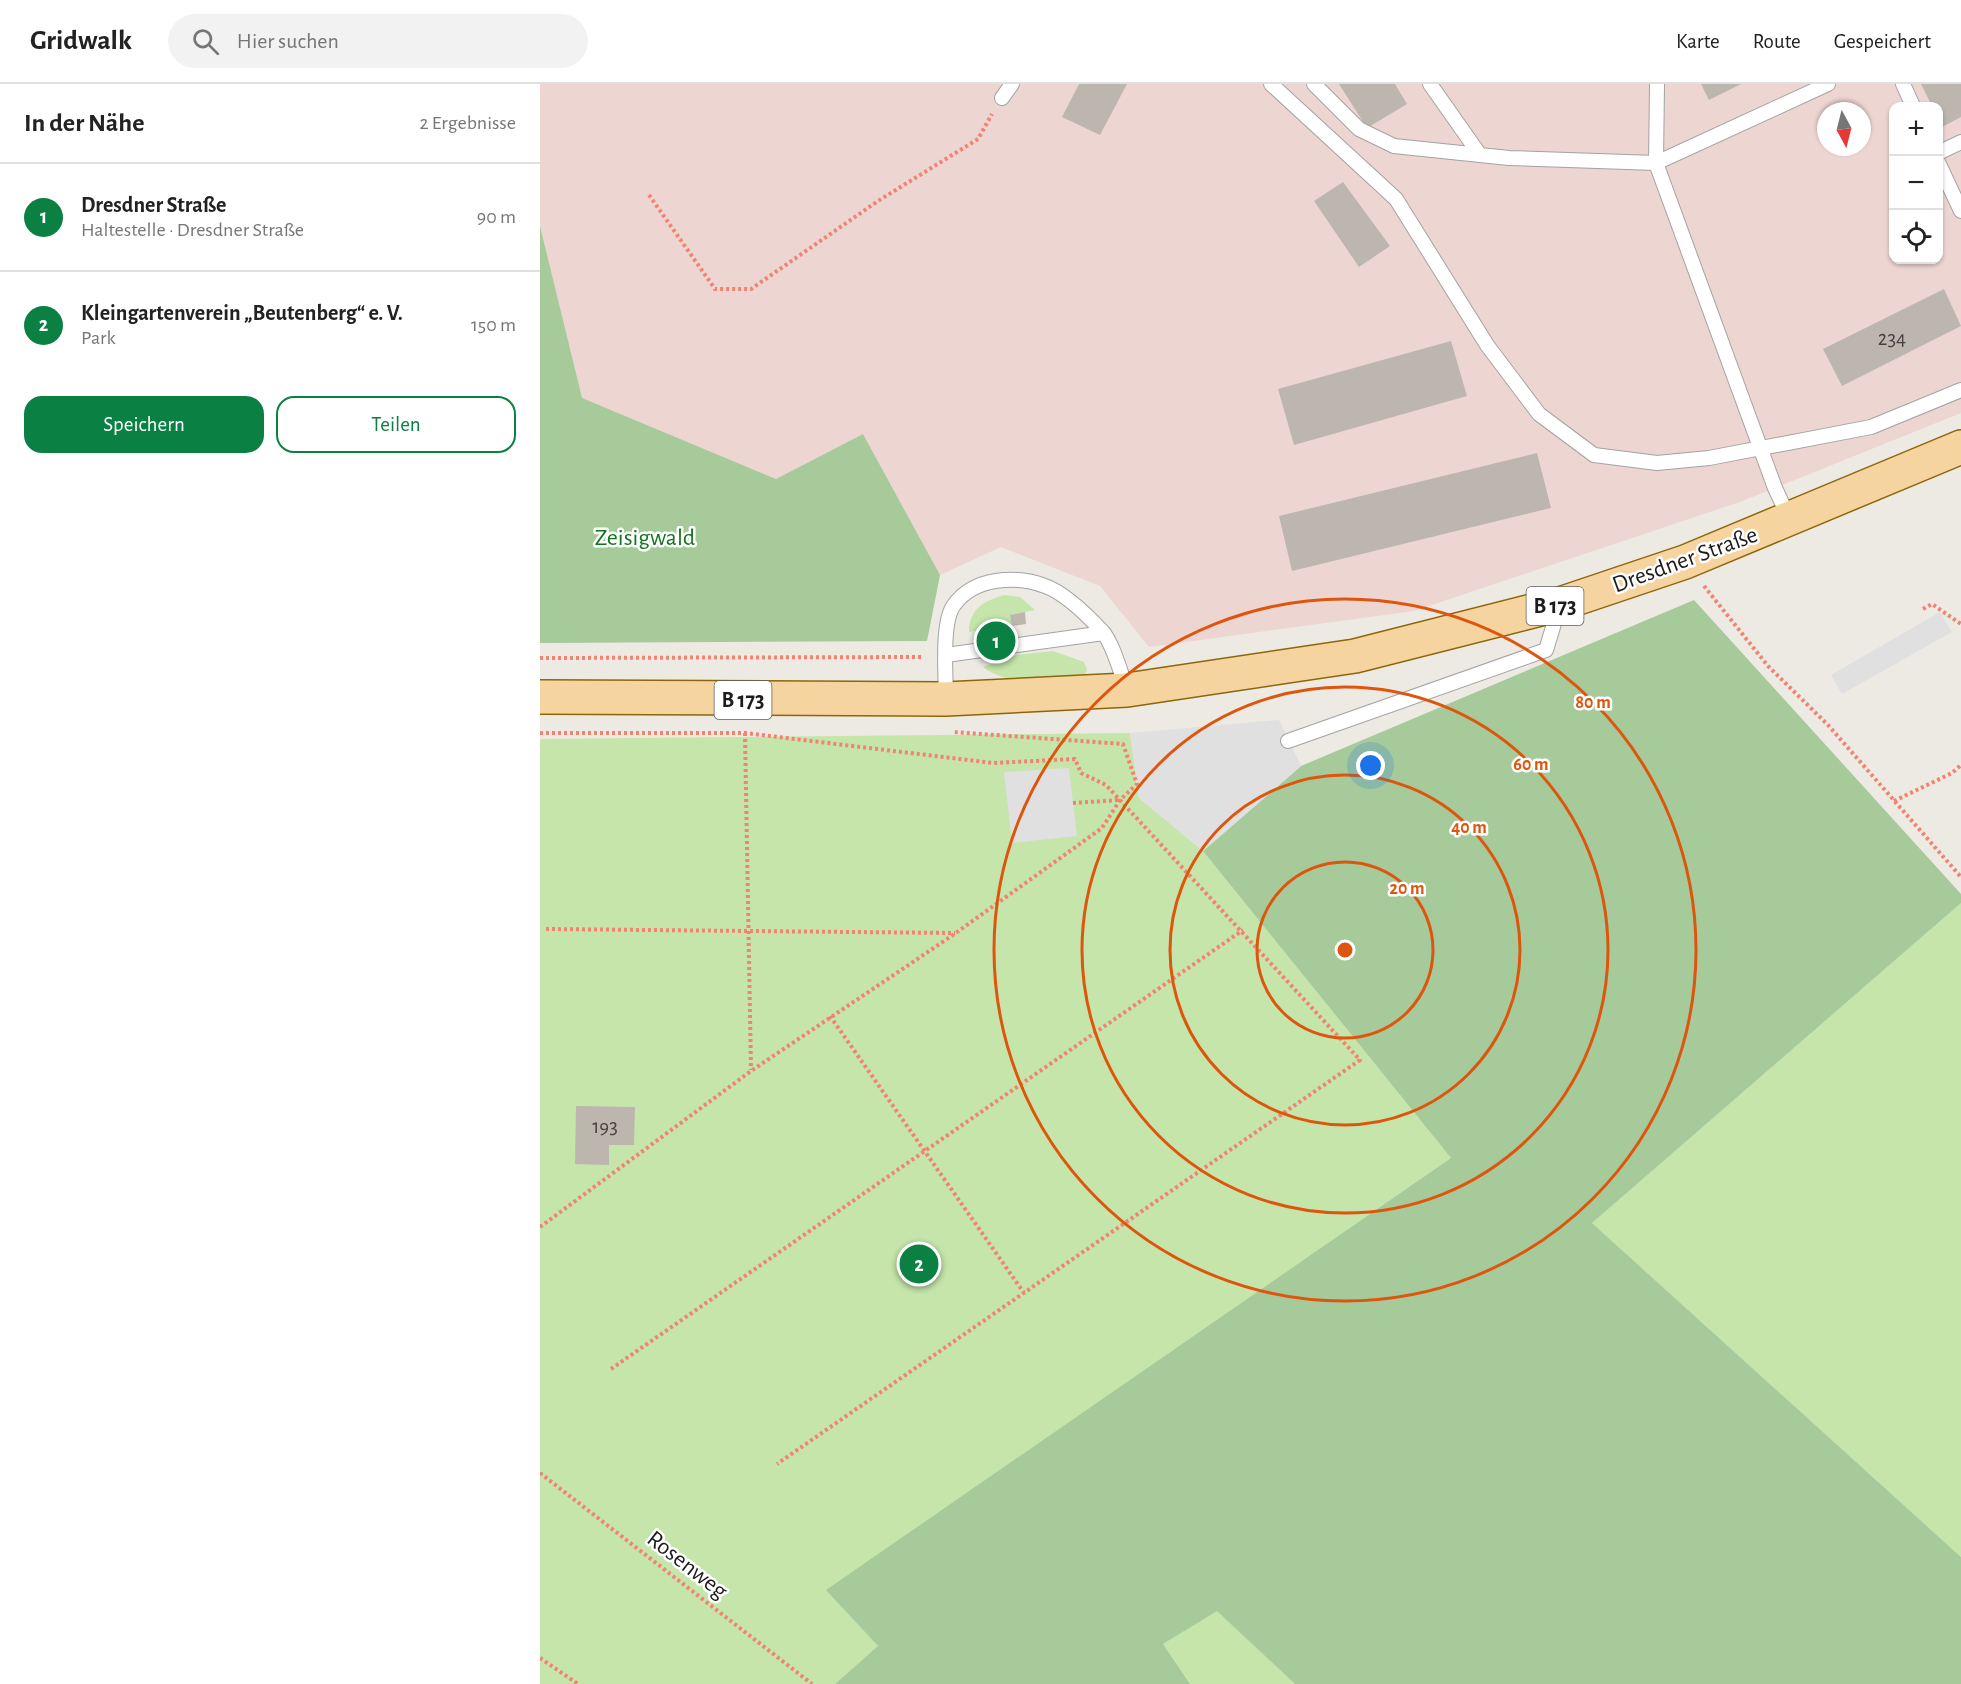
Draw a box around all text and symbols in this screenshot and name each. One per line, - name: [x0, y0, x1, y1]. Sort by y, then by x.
- search box: [168, 14, 588, 68]
- icon: search: [189, 25, 222, 58]
- text: Gridwalk: [30, 27, 132, 55]
- text: Hier suchen: [237, 30, 339, 52]
- text: Karte: [1676, 31, 1720, 52]
- text: Route: [1753, 31, 1801, 52]
- text: Gespeichert: [1834, 31, 1931, 52]
- north arrow: [1817, 102, 1871, 156]
- map controls: [1889, 102, 1943, 264]
- button: +: [1889, 102, 1943, 156]
- text: In der Nähe: [24, 110, 144, 136]
- text: 2 Ergebnisse: [419, 113, 516, 133]
- button: −: [1889, 156, 1943, 210]
- text: Dresdner Straße: [81, 194, 226, 216]
- text: 1: [40, 207, 47, 227]
- text: 90 m: [477, 207, 516, 227]
- button: locate: [1889, 210, 1943, 264]
- text: Haltestelle · Dresdner Straße: [81, 220, 304, 240]
- text: Kleingartenverein „Beutenberg“ e. V.: [81, 302, 403, 324]
- text: 2: [39, 315, 48, 335]
- text: 150 m: [471, 315, 516, 335]
- text: Park: [81, 328, 116, 348]
- house number: 234: [1878, 328, 1906, 349]
- button: Speichern: [24, 396, 264, 453]
- button: Teilen: [276, 396, 516, 453]
- street label: Dresdner Straße: [1609, 523, 1761, 597]
- park label: Zeisigwald: [595, 526, 695, 550]
- road number: B 173: [1526, 587, 1584, 625]
- pin: 1: [976, 618, 1016, 664]
- road number: B 173: [714, 681, 772, 719]
- text: 80 m: [1575, 694, 1611, 712]
- your location: [1356, 751, 1385, 780]
- text: 60 m: [1513, 756, 1549, 774]
- text: 40 m: [1451, 819, 1487, 837]
- text: 20 m: [1389, 880, 1425, 898]
- centre of rings: [1335, 940, 1355, 960]
- house number: 193: [592, 1116, 618, 1137]
- pin: 2: [900, 1242, 938, 1286]
- street label: Rosenweg: [642, 1526, 732, 1604]

